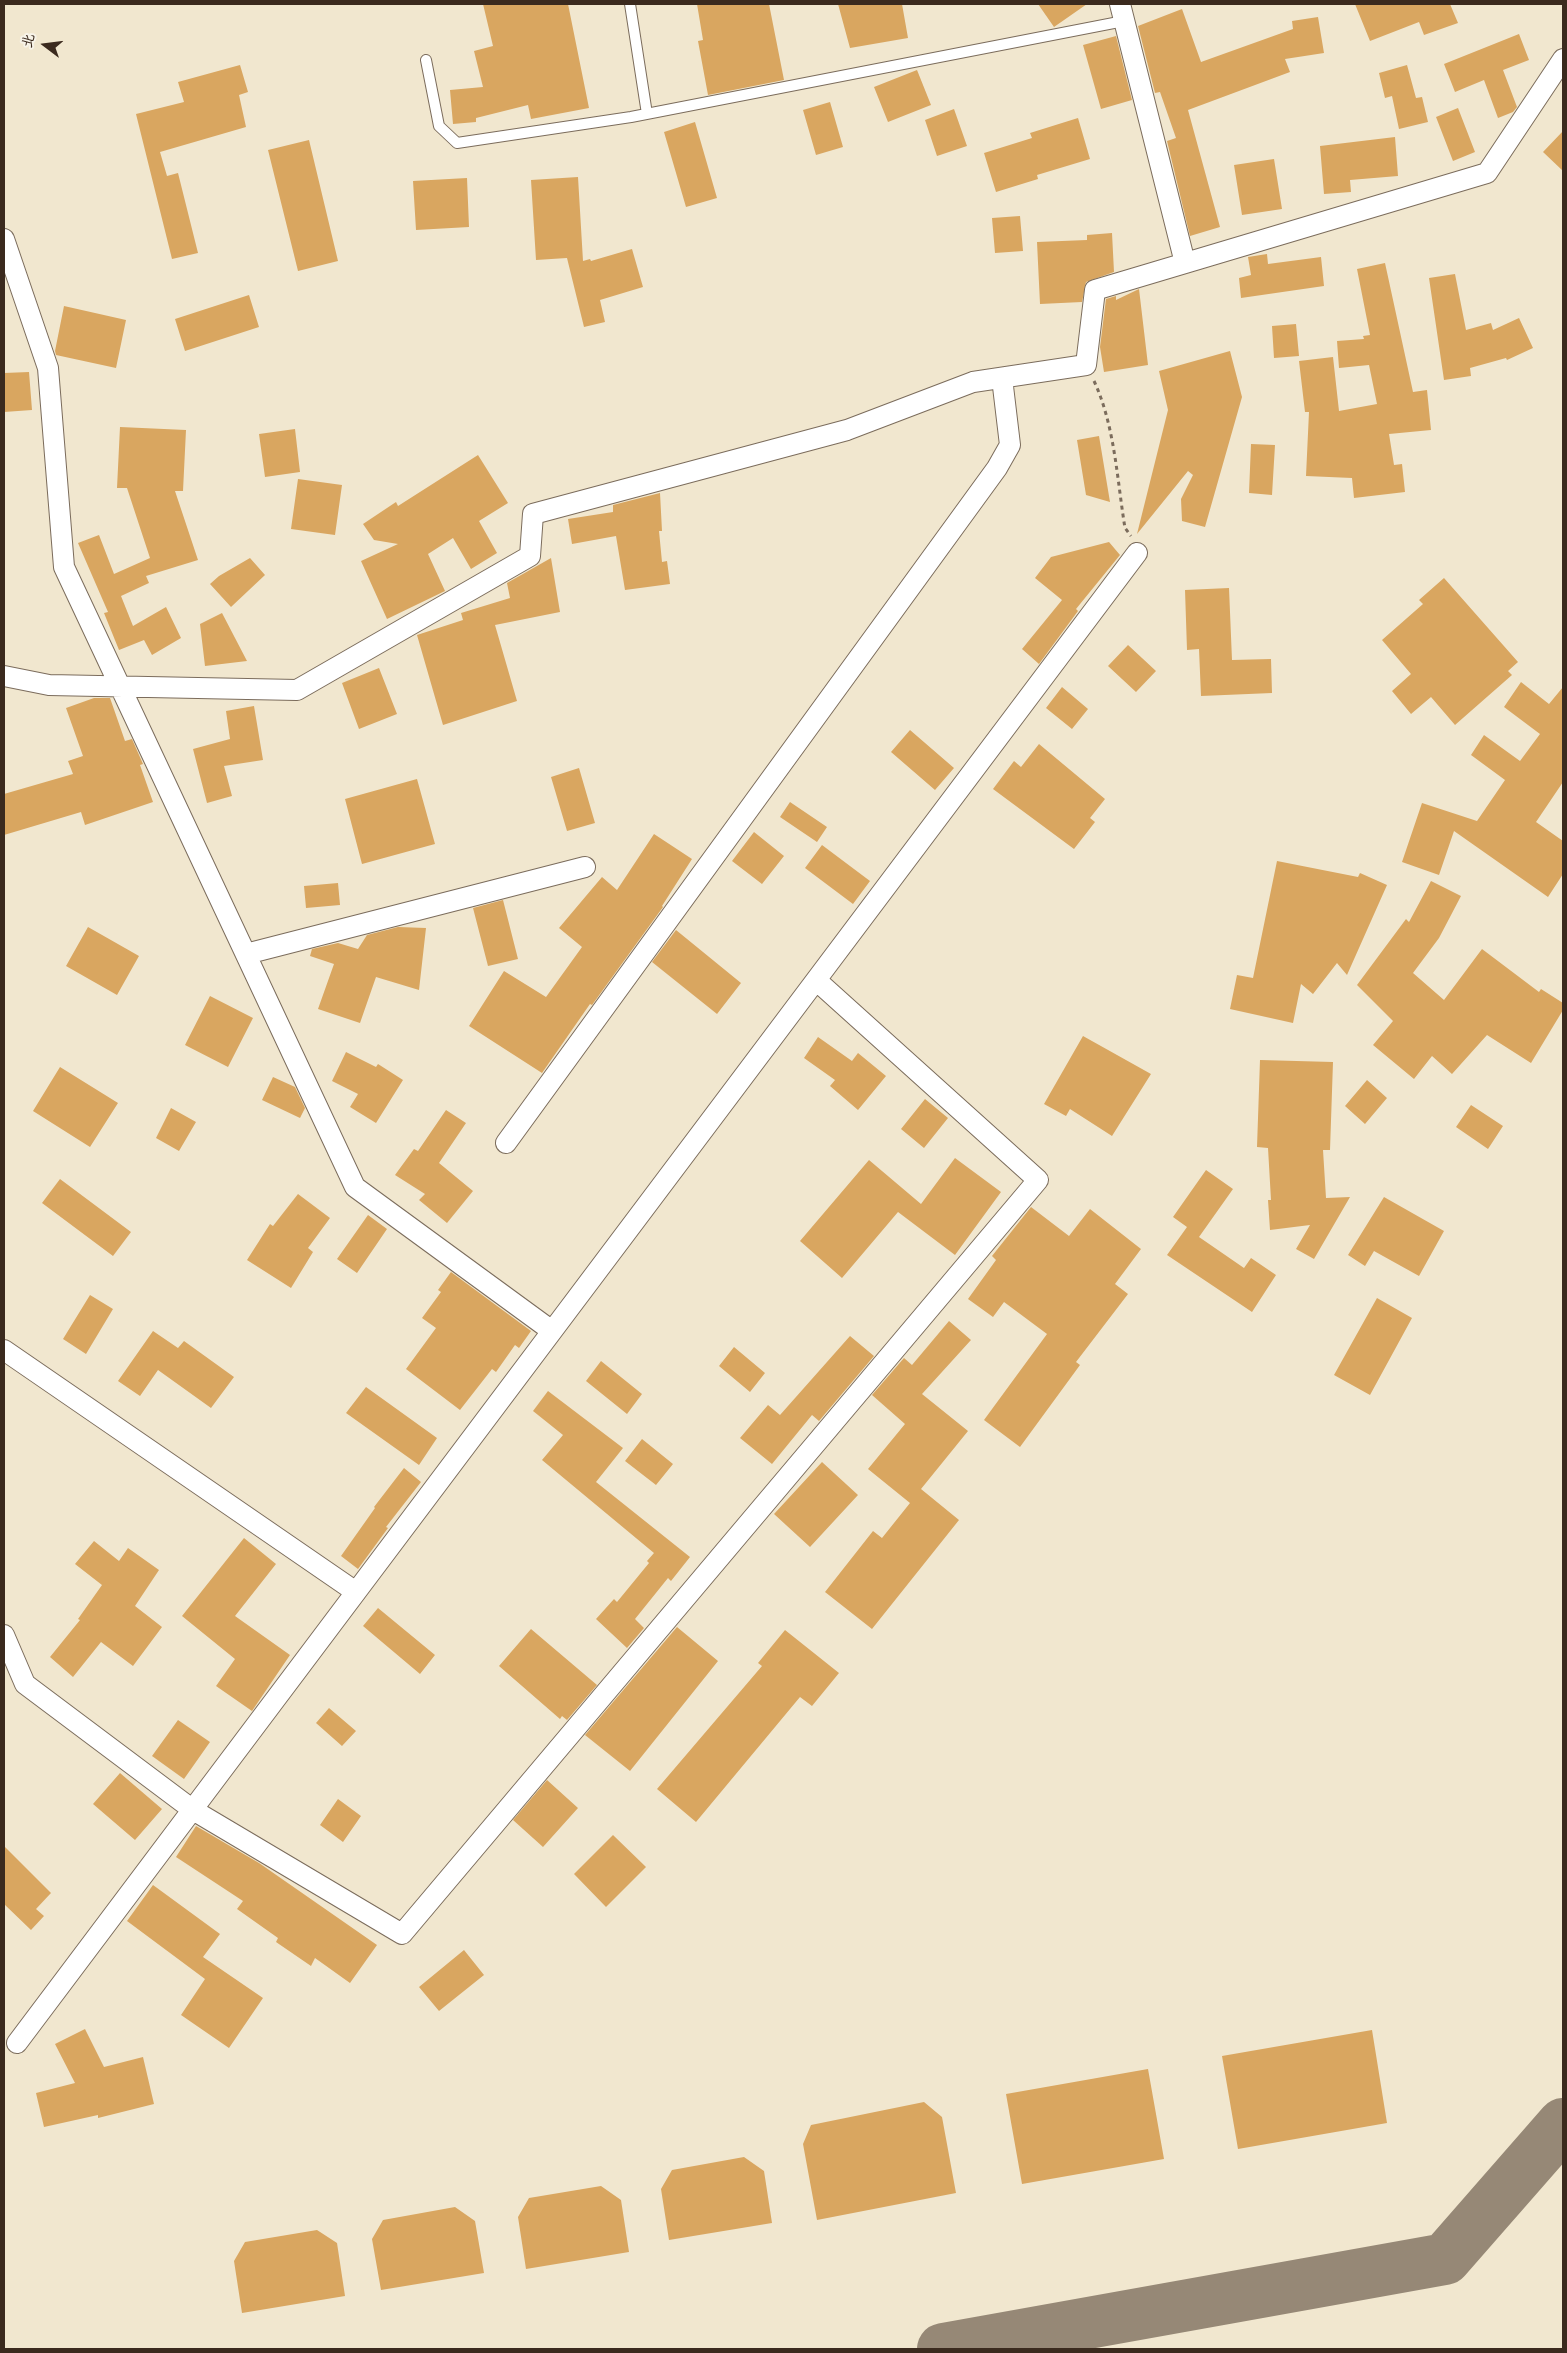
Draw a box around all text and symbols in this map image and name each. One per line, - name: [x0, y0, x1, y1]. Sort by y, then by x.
- north arrow: [20, 20, 70, 70]
- text: 北: [20, 32, 40, 50]

